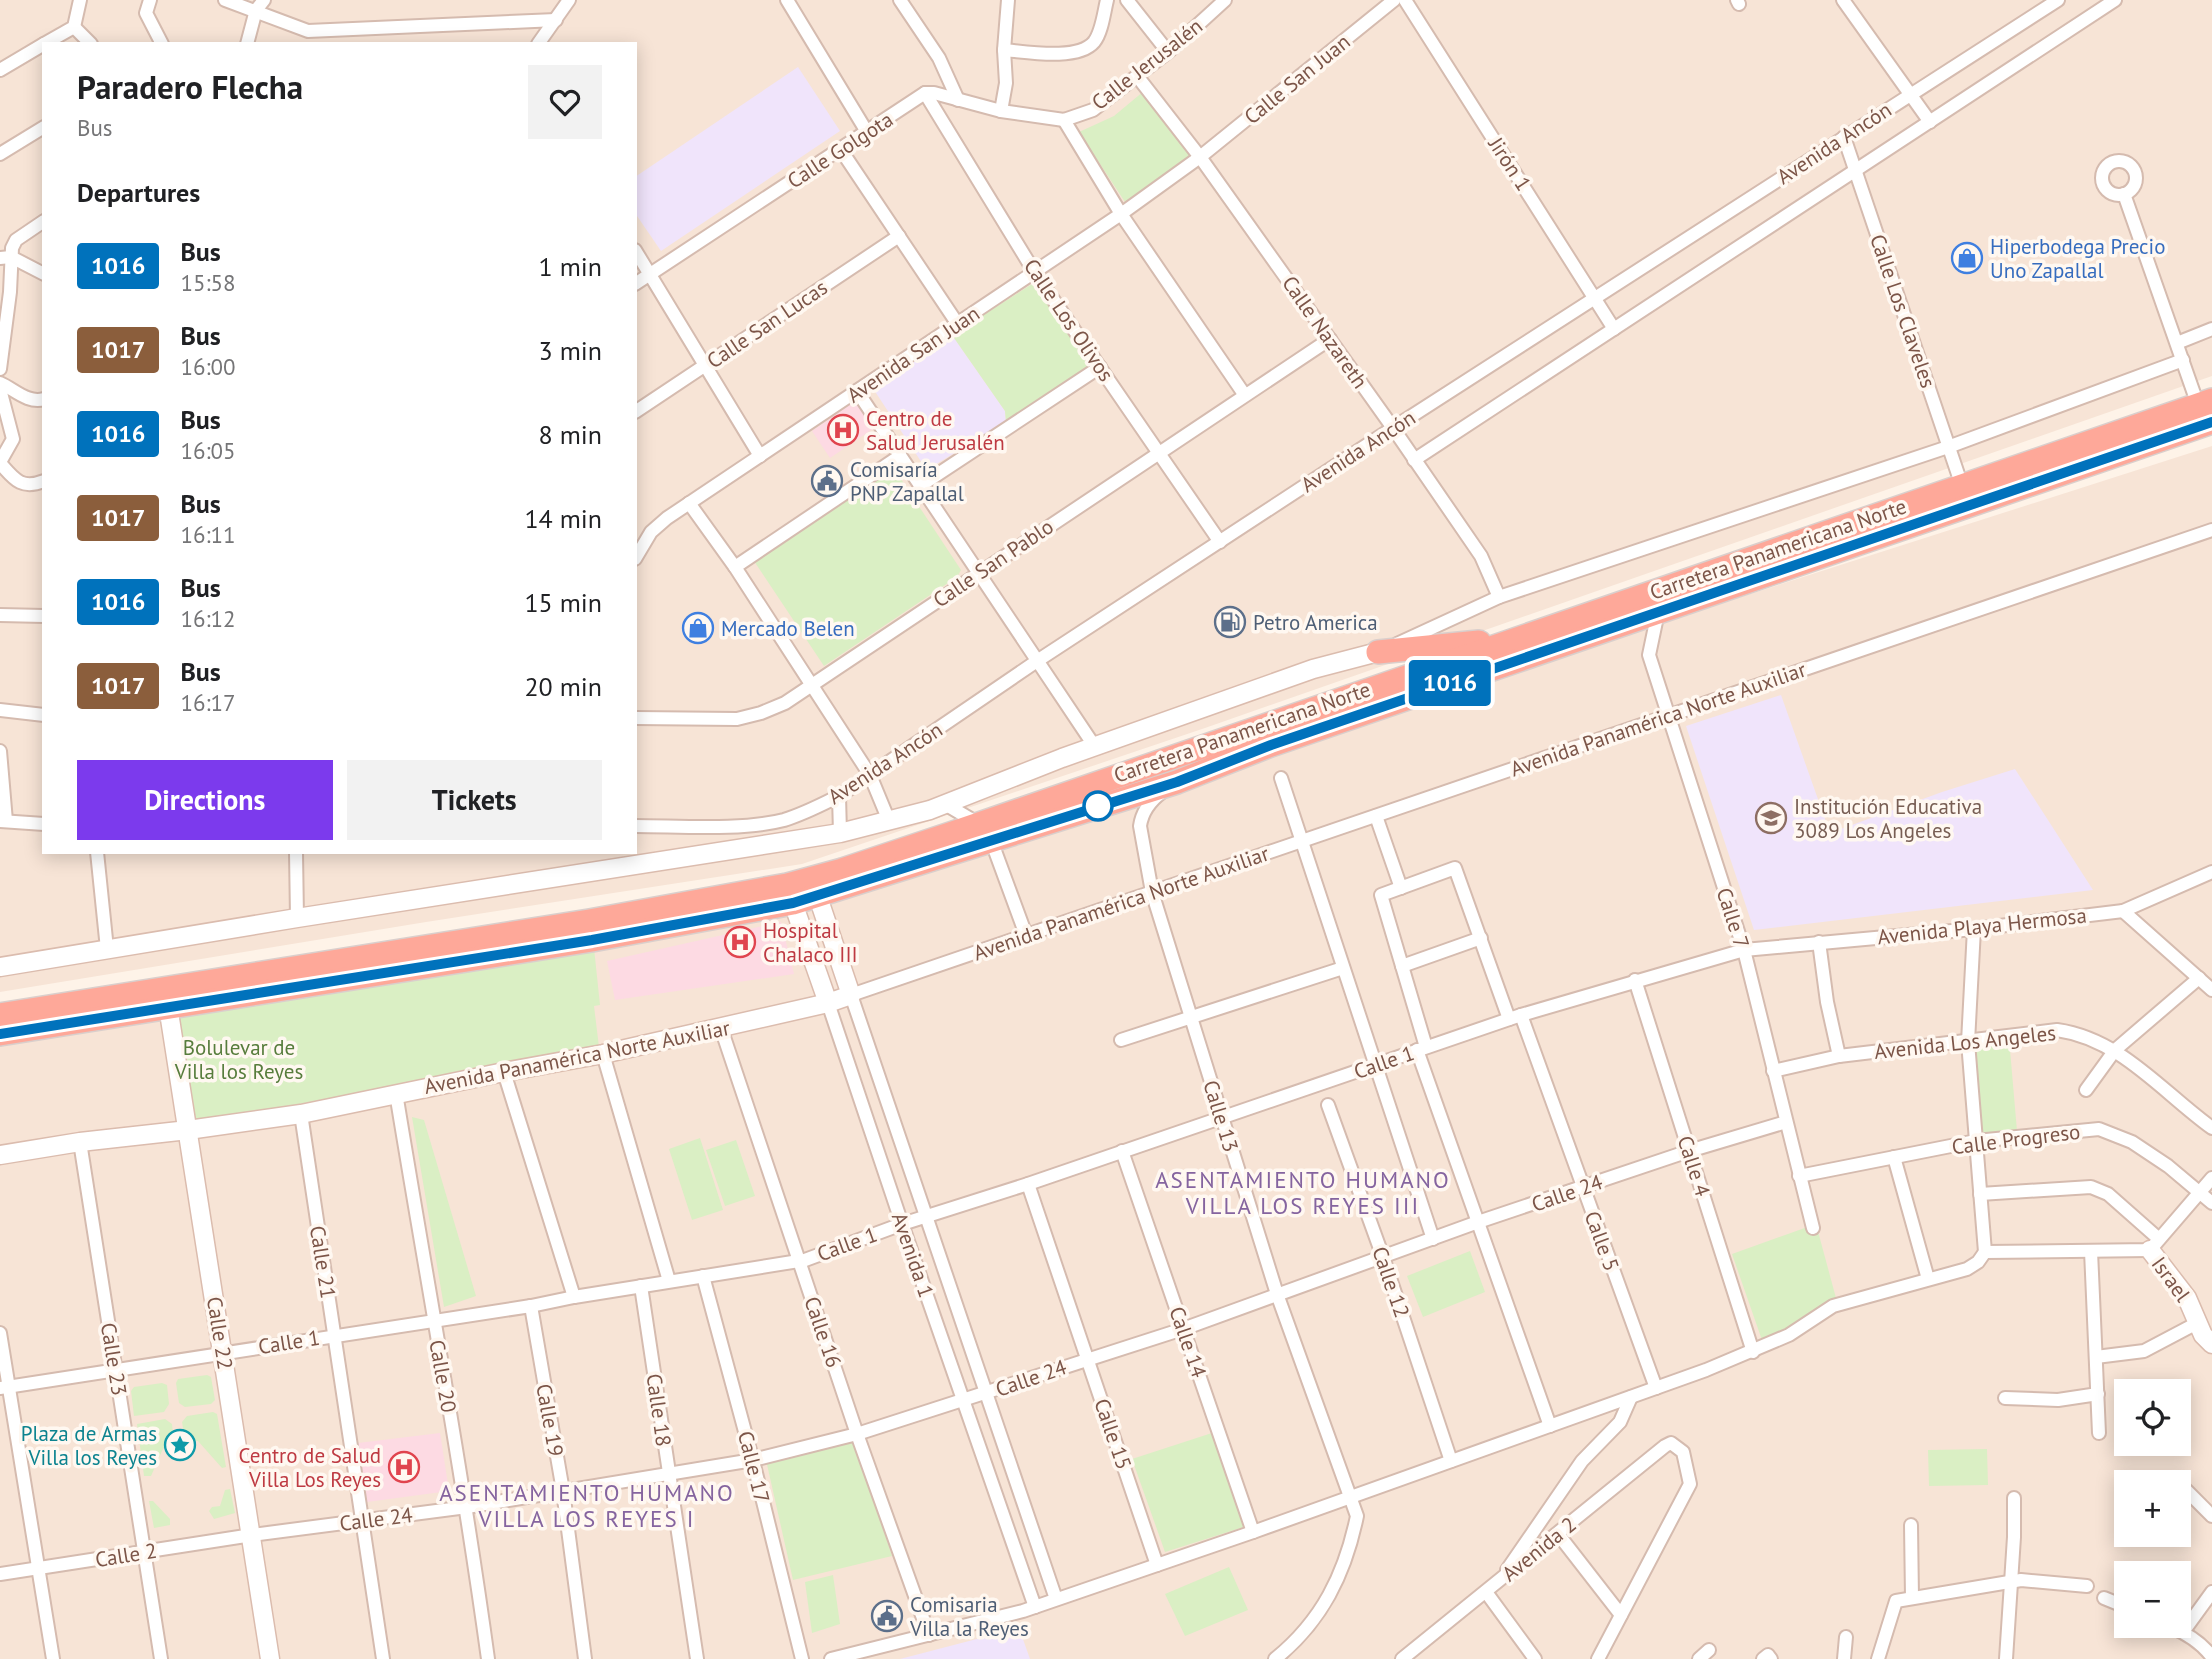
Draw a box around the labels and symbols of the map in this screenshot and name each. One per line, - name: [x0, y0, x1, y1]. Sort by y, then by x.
- street label: Calle Jerusalén: [1086, 12, 1208, 116]
- street label: Calle San Juan: [1239, 28, 1355, 130]
- street label: Avenida Ancón: [1772, 96, 1896, 190]
- street label: Calle Golgota: [782, 106, 898, 194]
- street label: Jirón 1: [1482, 131, 1537, 196]
- street label: Calle Los Claveles: [1864, 231, 1942, 391]
- place label: Hiperbodega Precio Uno Zapallal: [1990, 233, 2165, 284]
- shop icon: Hiperbodega Precio Uno Zapallal: [1950, 241, 1984, 275]
- street label: Calle Los Olivos: [1018, 254, 1120, 386]
- street label: Calle Nazareth: [1276, 270, 1374, 394]
- street label: Calle San Lucas: [702, 274, 832, 374]
- street label: Avenida San Juan: [841, 300, 985, 408]
- street label: Avenida Ancón: [1296, 404, 1420, 498]
- place label: Centro de Salud Jerusalén: [866, 405, 1005, 456]
- hospital icon: Centro de Salud Jerusalén: [826, 413, 860, 447]
- place label: Comisaría PNP Zapallal: [850, 456, 964, 507]
- public building icon: Comisaría PNP Zapallal: [810, 464, 844, 498]
- street label: Carretera Panamericana Norte: [1646, 492, 1910, 606]
- street label: Calle San Pablo: [928, 513, 1058, 613]
- fuel station icon: Petro America: [1213, 605, 1247, 639]
- place label: Petro America: [1253, 609, 1378, 636]
- shop icon: Mercado Belen: [681, 611, 715, 645]
- place label: Mercado Belen: [721, 615, 855, 642]
- street label: Avenida Panamérica Norte Auxiliar: [1507, 656, 1809, 782]
- line badge: 1016: [1401, 660, 1499, 706]
- street label: Carretera Panamericana Norte: [1110, 675, 1374, 789]
- street label: Avenida Ancón: [823, 716, 947, 810]
- unlabelled marker: [1083, 791, 1113, 821]
- place label: Institución Educativa 3089 Los Angeles: [1794, 793, 1982, 844]
- school or university icon: Institución Educativa 3089 Los Angeles: [1754, 801, 1788, 835]
- street label: Avenida Panamérica Norte Auxiliar: [970, 840, 1272, 966]
- street label: Calle 7: [1711, 884, 1755, 952]
- street label: Avenida Playa Hermosa: [1876, 902, 2088, 950]
- place label: Hospital Chalaco III: [763, 917, 858, 968]
- hospital icon: Hospital Chalaco III: [723, 925, 757, 959]
- street label: Avenida Panamérica Norte Auxiliar: [422, 1014, 732, 1100]
- street label: Avenida Los Angeles: [1873, 1019, 2057, 1065]
- park label: Bolulevar de Villa los Reyes: [174, 1034, 303, 1085]
- street label: Calle 1: [1350, 1039, 1418, 1085]
- street label: Calle 13: [1197, 1077, 1245, 1155]
- street label: Calle Progreso: [1950, 1118, 2082, 1160]
- street label: Calle 4: [1672, 1132, 1716, 1200]
- district label: ASENTAMIENTO HUMANO VILLA LOS REYES III: [1155, 1165, 1451, 1220]
- street label: Calle 24: [1528, 1168, 1606, 1218]
- street label: Calle 5: [1579, 1207, 1625, 1275]
- street label: Avenida 1: [886, 1209, 940, 1301]
- street label: Calle 1: [813, 1221, 881, 1267]
- street label: Calle 21: [304, 1224, 342, 1300]
- street label: Calle 12: [1366, 1243, 1416, 1321]
- street label: Israel: [2146, 1251, 2196, 1307]
- street label: Calle 16: [798, 1293, 848, 1371]
- street label: Calle 22: [201, 1295, 239, 1371]
- street label: Calle 14: [1163, 1303, 1213, 1381]
- street label: Calle 23: [95, 1321, 133, 1397]
- street label: Calle 1: [256, 1324, 322, 1360]
- street label: Calle 20: [423, 1337, 463, 1415]
- street label: Calle 24: [992, 1353, 1070, 1403]
- street label: Calle 18: [641, 1372, 677, 1448]
- street label: Calle 19: [530, 1381, 570, 1459]
- street label: Calle 15: [1088, 1395, 1138, 1473]
- place label: Plaza de Armas Villa los Reyes: [21, 1420, 157, 1471]
- place icon: Plaza de Armas Villa los Reyes: [163, 1428, 197, 1462]
- street label: Calle 17: [732, 1428, 776, 1506]
- place label: Centro de Salud Villa Los Reyes: [239, 1442, 381, 1493]
- hospital icon: Centro de Salud Villa Los Reyes: [387, 1450, 421, 1484]
- district label: ASENTAMIENTO HUMANO VILLA LOS REYES I: [439, 1478, 735, 1533]
- street label: Calle 24: [338, 1501, 414, 1537]
- street label: Avenida 2: [1496, 1511, 1582, 1587]
- street label: Calle 2: [93, 1537, 159, 1573]
- place label: Comisaria Villa la Reyes: [909, 1591, 1029, 1642]
- public building icon: Comisaria Villa la Reyes: [870, 1599, 904, 1633]

